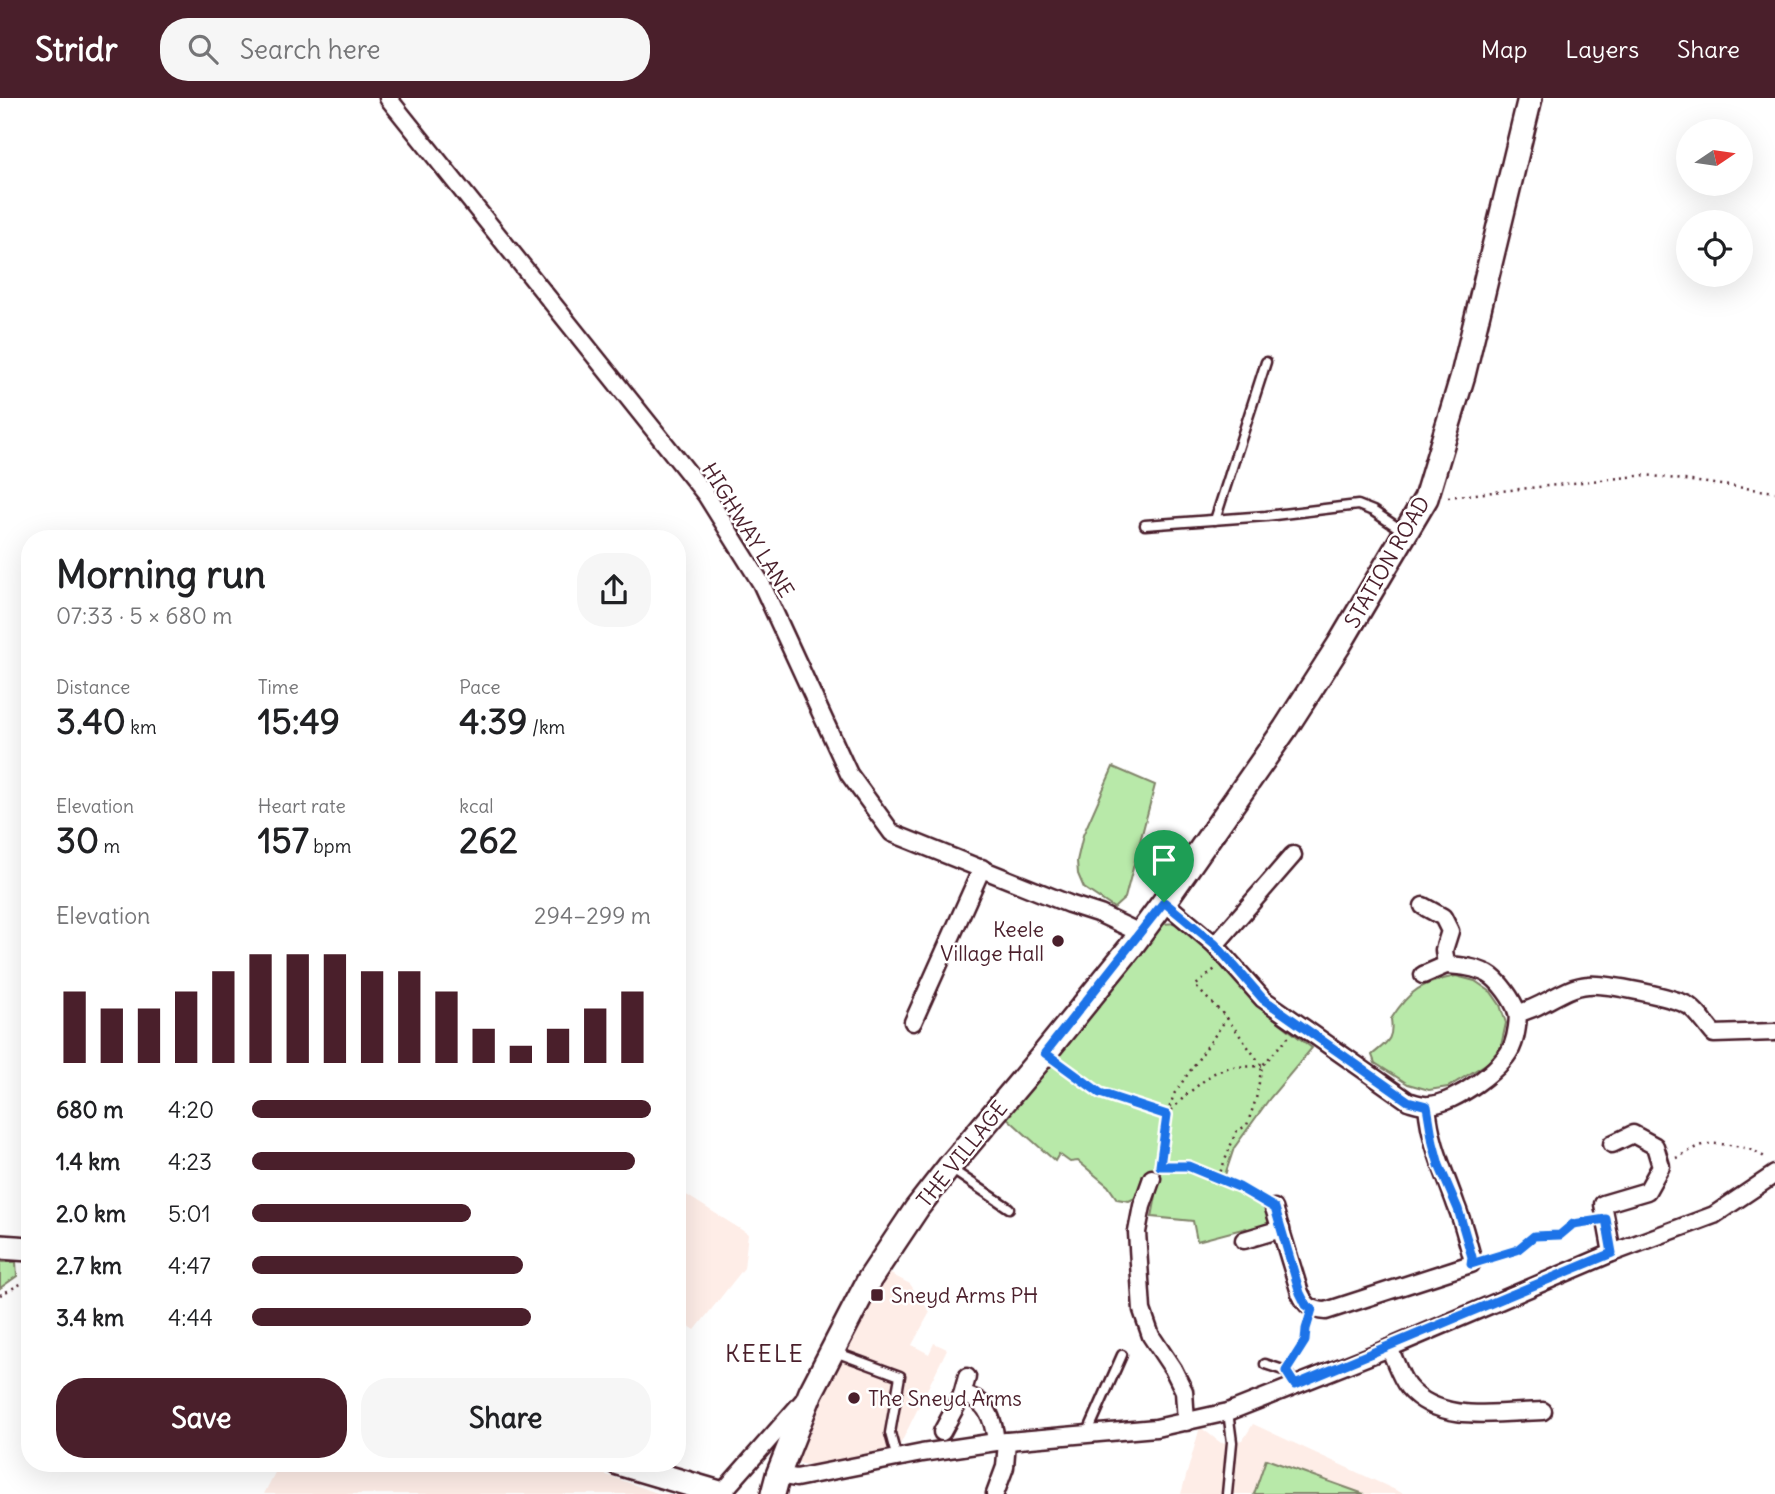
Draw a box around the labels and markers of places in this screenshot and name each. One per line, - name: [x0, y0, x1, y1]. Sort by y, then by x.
- pin: [1134, 830, 1194, 902]
- place label: Keele Village Hall: [940, 916, 1044, 967]
- marker: Keele Village Hall: [1050, 933, 1066, 949]
- place label: Sneyd Arms PH: [891, 1282, 1038, 1309]
- marker: Sneyd Arms PH: [869, 1287, 885, 1303]
- place label: The Sneyd Arms: [868, 1385, 1022, 1412]
- marker: The Sneyd Arms: [846, 1390, 862, 1406]

